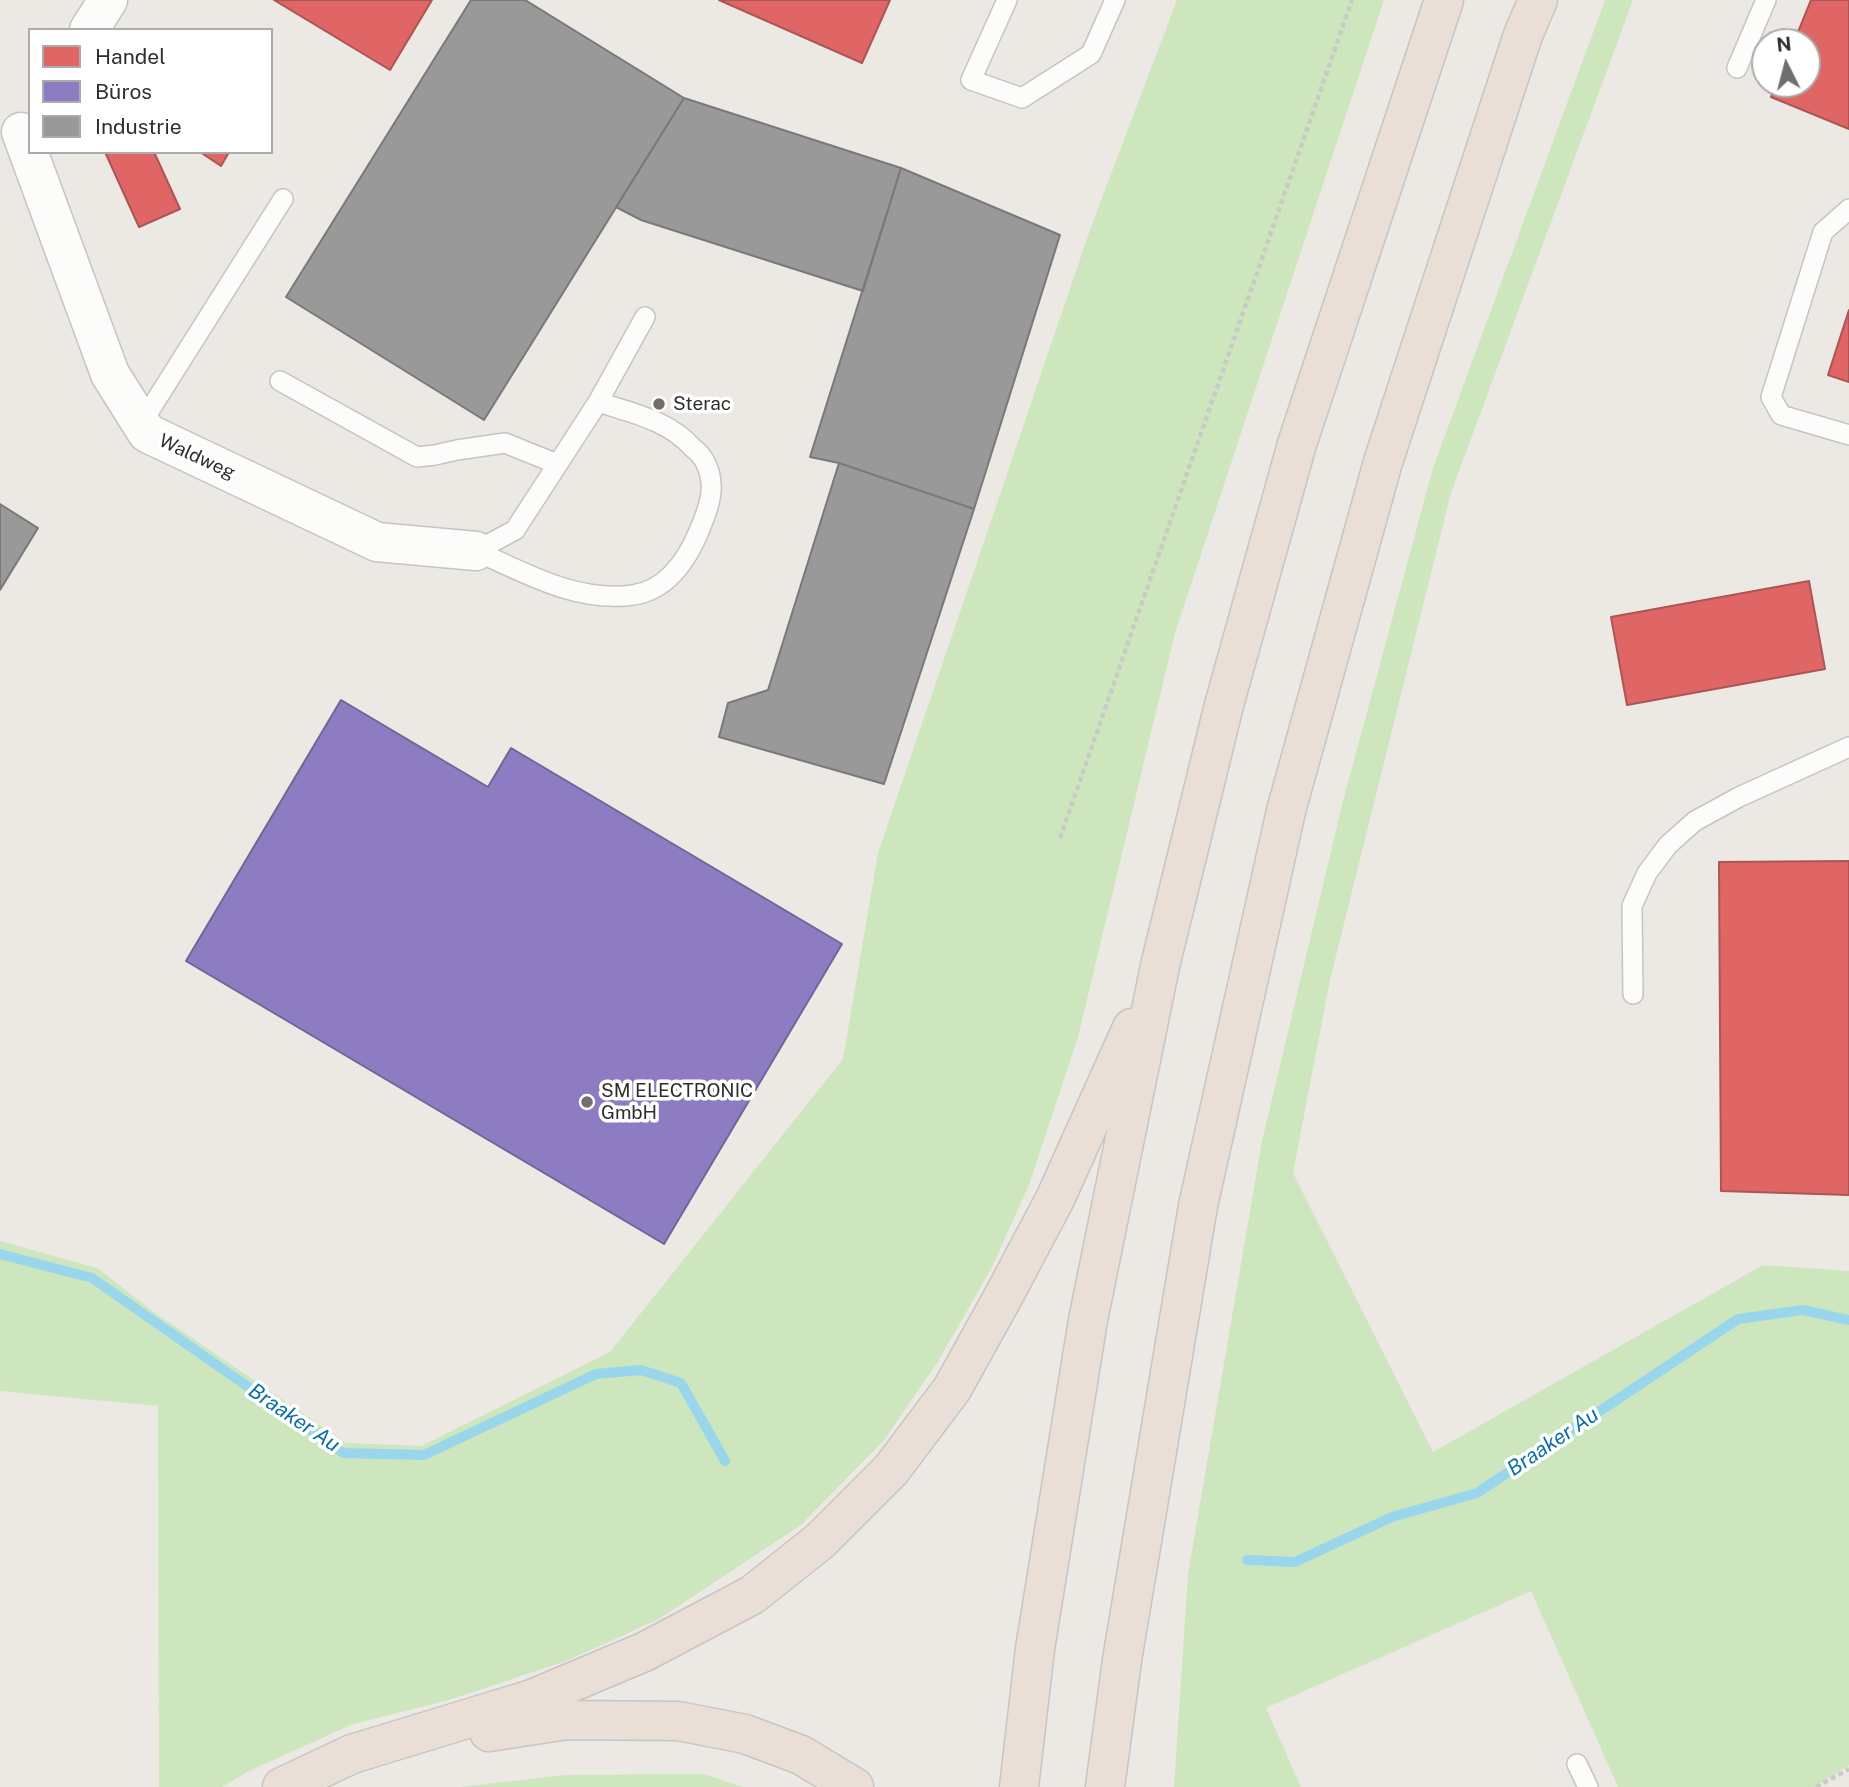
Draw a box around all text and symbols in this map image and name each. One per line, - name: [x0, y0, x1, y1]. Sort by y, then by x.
- legend: [28, 28, 273, 154]
- north arrow: [1751, 28, 1821, 98]
- text: N: [1775, 32, 1793, 56]
- text: Handel: [95, 44, 166, 69]
- text: Büros: [95, 79, 152, 104]
- text: Industrie: [95, 114, 182, 139]
- place label: Sterac: [673, 393, 731, 415]
- marker: Sterac: [651, 396, 667, 412]
- street label: Waldweg: [155, 429, 239, 485]
- place label: SM ELECTRONIC GmbH: [601, 1080, 753, 1124]
- marker: SM ELECTRONIC GmbH: [579, 1094, 595, 1110]
- water label: Braaker Au: [244, 1378, 344, 1458]
- water label: Braaker Au: [1503, 1402, 1603, 1482]

